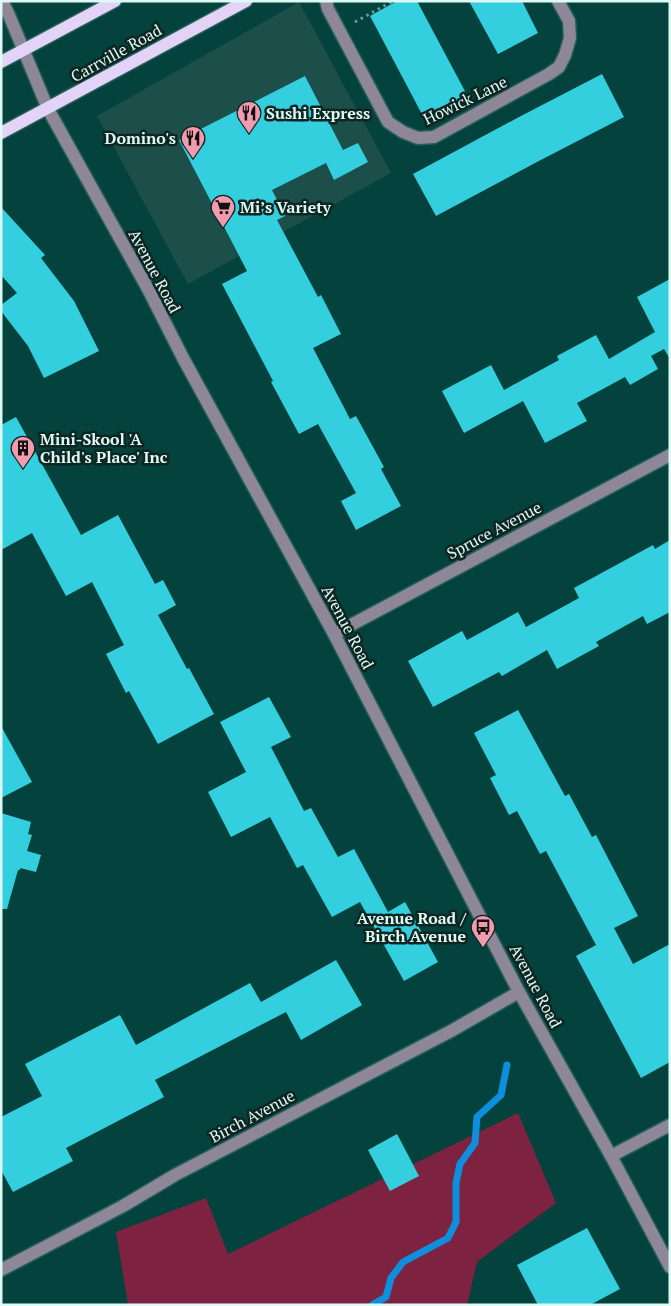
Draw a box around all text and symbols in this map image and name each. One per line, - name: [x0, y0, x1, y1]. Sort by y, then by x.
- street label: Carrville Road: [66, 19, 166, 87]
- street label: Howick Lane: [419, 70, 511, 130]
- restaurant icon: Sushi Express: [236, 100, 262, 134]
- place label: Sushi Express: [266, 102, 370, 124]
- restaurant icon: Domino's: [180, 125, 206, 159]
- place label: Domino's: [105, 127, 176, 149]
- supermarket icon: Mi’s Variety: [210, 194, 236, 228]
- place label: Mi’s Variety: [240, 196, 332, 218]
- street label: Avenue Road: [124, 225, 186, 317]
- place label: Mini-Skool 'A Child's Place' Inc: [40, 428, 168, 468]
- building icon: Mini-Skool 'A Child's Place' Inc: [10, 435, 36, 469]
- street label: Spruce Avenue: [443, 496, 545, 564]
- street label: Avenue Road: [317, 581, 379, 673]
- place label: Avenue Road / Birch Avenue: [357, 907, 467, 947]
- bus stop icon: Avenue Road / Birch Avenue: [470, 914, 496, 948]
- street label: Avenue Road: [505, 940, 567, 1032]
- street label: Birch Avenue: [206, 1084, 298, 1148]

